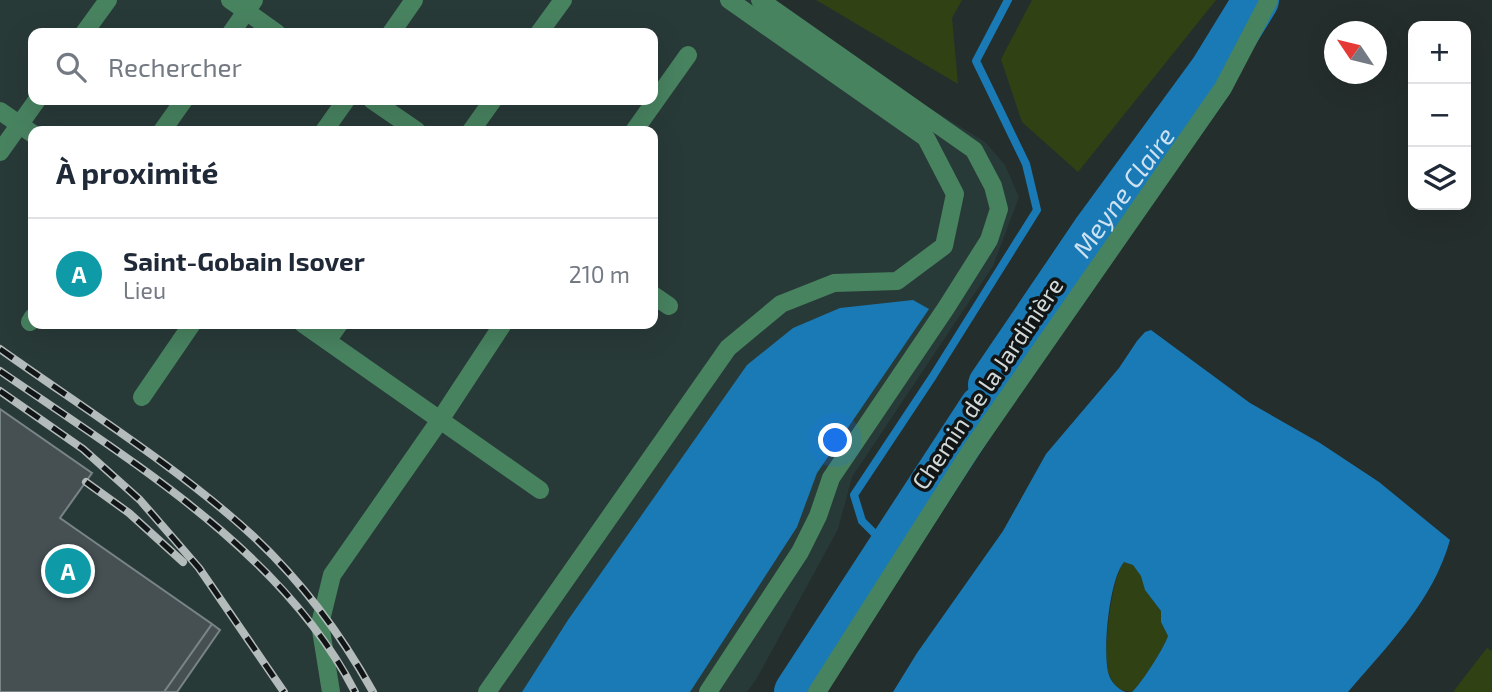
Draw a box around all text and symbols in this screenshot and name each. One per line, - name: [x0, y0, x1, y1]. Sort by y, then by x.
- north arrow: [1324, 21, 1387, 84]
- map controls: [1408, 21, 1471, 210]
- button: +: [1408, 21, 1471, 84]
- search box: [28, 28, 658, 105]
- icon: search: [52, 48, 90, 86]
- text: Rechercher: [108, 51, 242, 82]
- button: −: [1408, 84, 1471, 147]
- water label: Meyne Claire: [1065, 120, 1180, 263]
- button: layers: [1408, 147, 1471, 210]
- text: À proximité: [56, 154, 218, 190]
- text: Saint-Gobain Isover: [123, 245, 365, 276]
- text: A: [71, 260, 87, 288]
- text: 210 m: [569, 260, 630, 288]
- street label: Chemin de la Jardinière: [905, 272, 1068, 495]
- text: Lieu: [123, 276, 166, 304]
- your location: [818, 423, 852, 457]
- pin: A: [45, 545, 91, 597]

